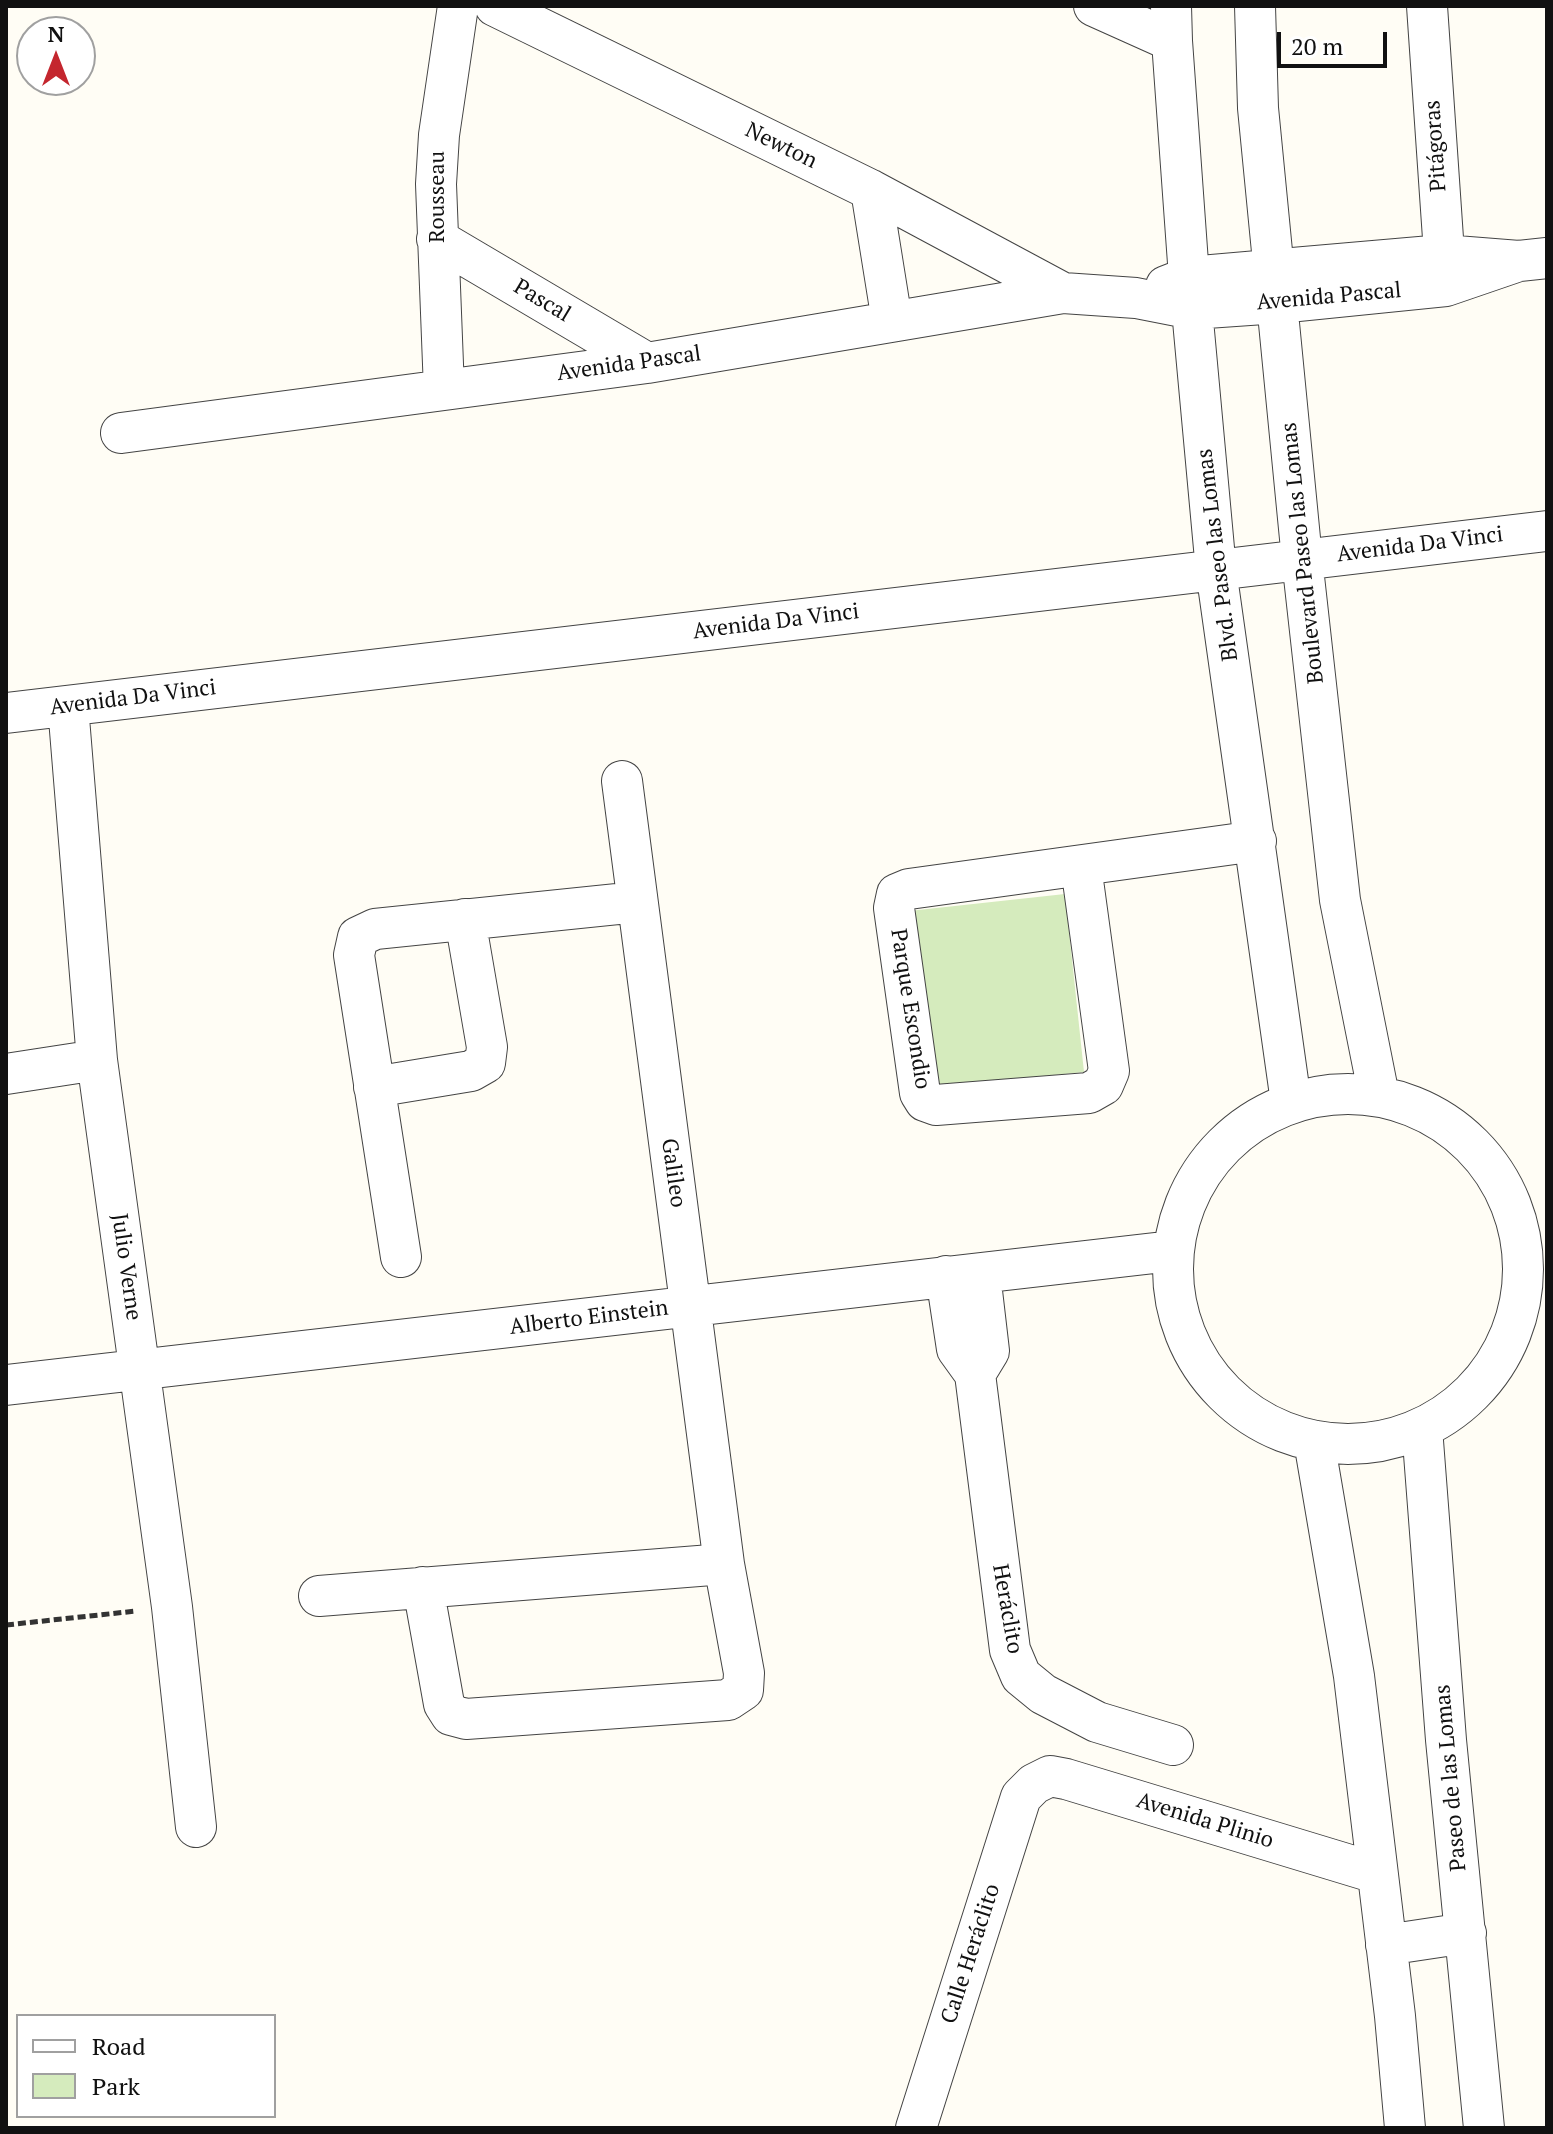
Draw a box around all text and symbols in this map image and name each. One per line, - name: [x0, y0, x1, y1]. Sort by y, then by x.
- north arrow: [16, 16, 96, 96]
- scale bar: [1281, 16, 1391, 66]
- text: N: [48, 19, 64, 48]
- text: 20 m: [1291, 30, 1343, 62]
- street label: Pitágoras: [1420, 99, 1452, 193]
- street label: Newton: [741, 117, 821, 175]
- street label: Rousseau: [425, 151, 451, 243]
- street label: Pascal: [509, 274, 575, 328]
- street label: Avenida Pascal: [1255, 278, 1403, 316]
- street label: Avenida Pascal: [555, 341, 703, 387]
- street label: Boulevard Paseo las Lomas: [1276, 421, 1330, 685]
- street label: Blvd. Paseo las Lomas: [1192, 447, 1244, 663]
- street label: Avenida Da Vinci: [1335, 522, 1505, 568]
- street label: Avenida Da Vinci: [691, 599, 861, 645]
- street label: Avenida Da Vinci: [48, 675, 218, 721]
- street label: Parque Escondio: [884, 927, 936, 1091]
- street label: Galileo: [655, 1137, 691, 1209]
- street label: Julio Verne: [105, 1212, 147, 1322]
- street label: Alberto Einstein: [508, 1295, 670, 1341]
- street label: Heráclito: [986, 1562, 1028, 1656]
- street label: Paseo de las Lomas: [1430, 1684, 1472, 1872]
- street label: Avenida Plinio: [1133, 1788, 1277, 1854]
- street label: Calle Heráclito: [936, 1881, 1006, 2027]
- legend: [16, 2014, 276, 2118]
- text: Road: [92, 2030, 146, 2062]
- text: Park: [92, 2070, 140, 2102]

